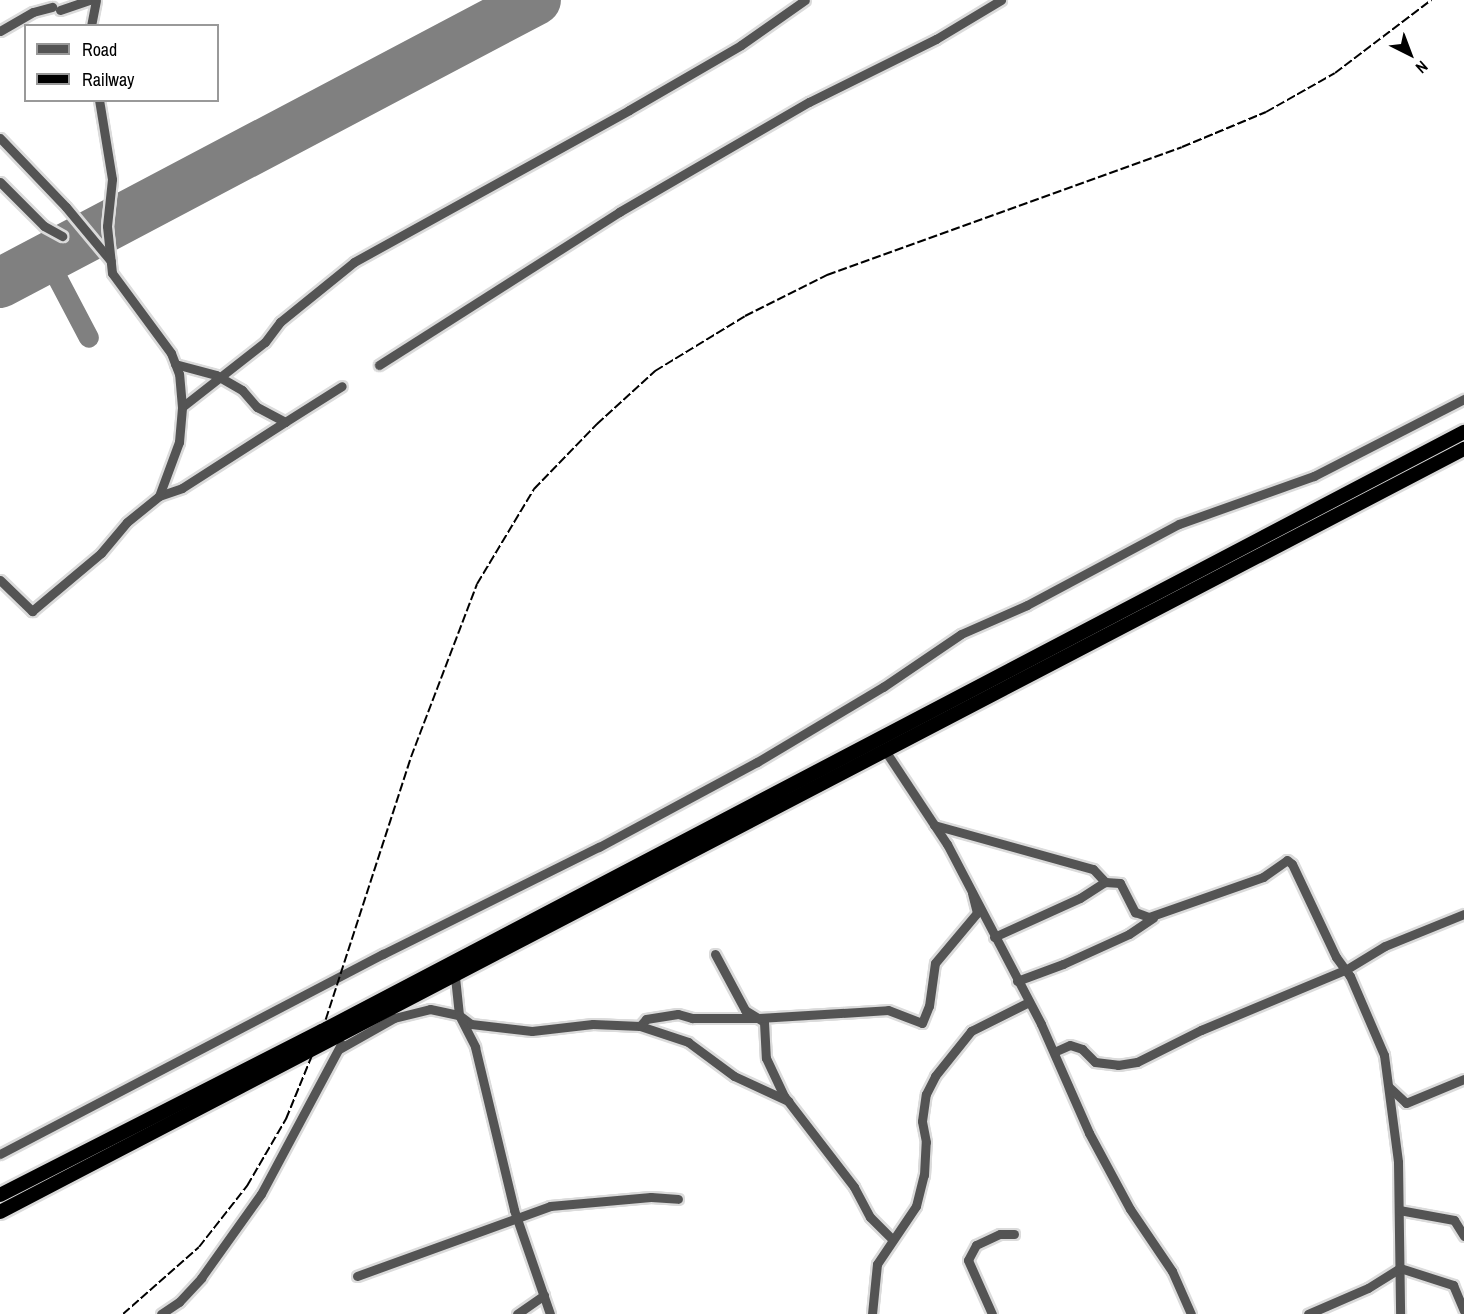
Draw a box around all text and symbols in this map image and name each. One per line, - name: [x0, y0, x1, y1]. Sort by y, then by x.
- legend: [24, 24, 219, 102]
- north arrow: [1380, 24, 1440, 84]
- text: Road: [82, 37, 117, 62]
- text: N: [1411, 56, 1433, 79]
- text: Railway: [82, 67, 135, 92]

